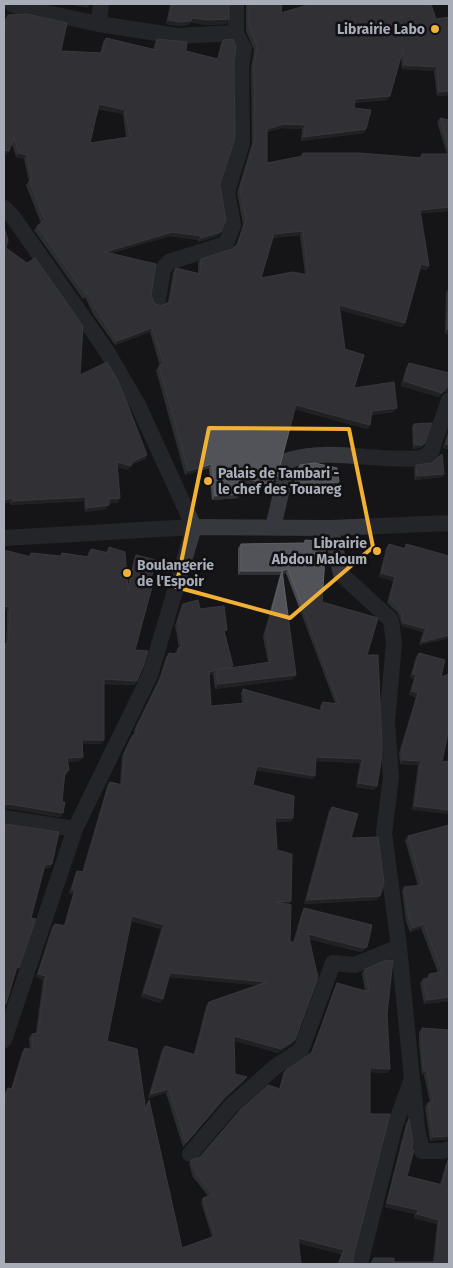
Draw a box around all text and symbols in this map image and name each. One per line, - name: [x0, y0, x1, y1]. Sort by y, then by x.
- place label: Librairie Labo: [337, 21, 425, 38]
- marker: Librairie Labo: [429, 23, 441, 35]
- place label: Palais de Tambari - le chef des Touareg: [218, 465, 342, 498]
- marker: Palais de Tambari - le chef des Touareg: [202, 475, 214, 487]
- place label: Librairie Abdou Maloum: [271, 535, 367, 568]
- marker: Librairie Abdou Maloum: [371, 545, 383, 557]
- place label: Boulangerie de l'Espoir: [137, 557, 214, 590]
- marker: Boulangerie de l'Espoir: [121, 567, 133, 579]

